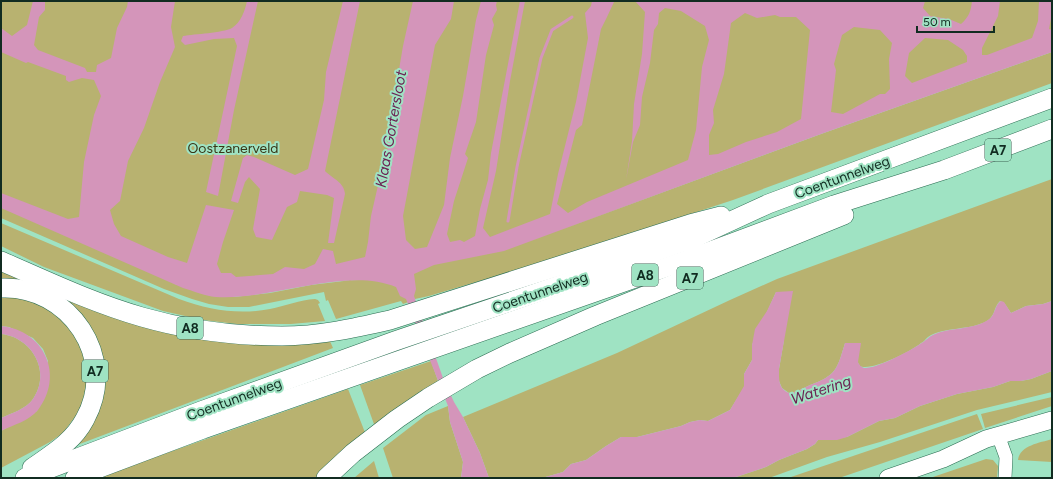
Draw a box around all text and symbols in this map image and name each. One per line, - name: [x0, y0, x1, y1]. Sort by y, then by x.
- scale bar: [917, 8, 994, 34]
- text: 50 m: [923, 15, 951, 29]
- water label: Klaas Gortersloot: [372, 69, 410, 189]
- road number: A7: [985, 139, 1011, 161]
- park label: Oostzanerveld: [187, 140, 279, 157]
- street label: Coentunnelweg: [792, 152, 892, 203]
- road number: A8: [632, 264, 658, 286]
- road number: A7: [677, 267, 703, 289]
- street label: Coentunnelweg: [490, 268, 590, 317]
- road number: A8: [177, 317, 203, 339]
- road number: A7: [82, 360, 108, 382]
- water label: Watering: [789, 372, 854, 408]
- street label: Coentunnelweg: [184, 374, 284, 425]

